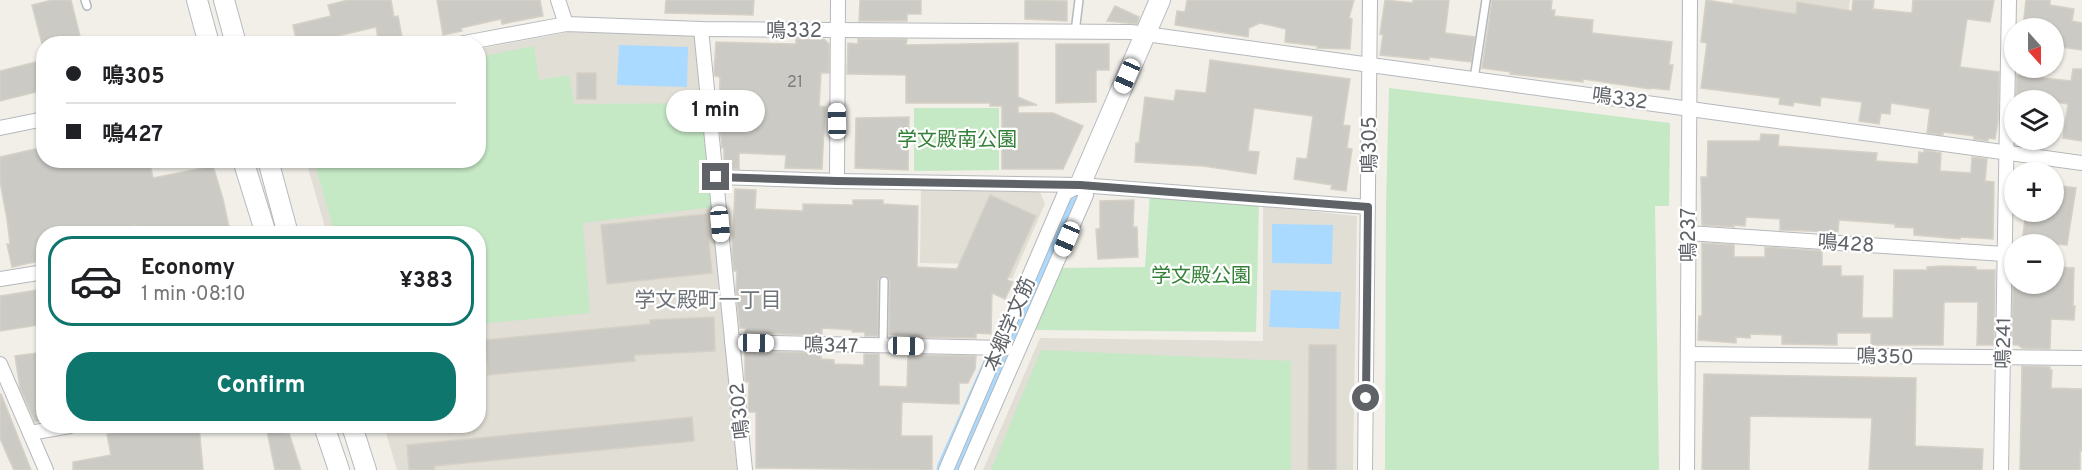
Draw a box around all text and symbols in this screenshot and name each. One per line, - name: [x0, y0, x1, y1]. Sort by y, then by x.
- north arrow: [2004, 18, 2064, 78]
- map controls: [2004, 18, 2064, 294]
- street label: 鳴332: [766, 19, 822, 45]
- car: [1111, 56, 1143, 96]
- text: 鳴305: [102, 64, 165, 91]
- house number: 21: [787, 73, 803, 93]
- street label: 鳴332: [1590, 83, 1649, 117]
- callout: 1 min: [666, 90, 766, 132]
- button: layers: [2004, 90, 2064, 150]
- text: 1 min: [691, 98, 740, 124]
- car: [828, 103, 846, 139]
- street label: 鳴305: [1358, 116, 1384, 174]
- text: 鳴427: [102, 122, 163, 149]
- park label: 学文殿南公園: [897, 128, 1017, 154]
- button: +: [2004, 162, 2064, 222]
- route end: [702, 163, 729, 190]
- car: [709, 205, 731, 243]
- street label: 鳴237: [1677, 208, 1703, 262]
- car: [1052, 219, 1082, 259]
- street label: 鳴428: [1817, 230, 1875, 260]
- button: −: [2004, 234, 2064, 294]
- icon: car: [69, 254, 123, 308]
- text: Economy: [141, 255, 235, 282]
- park label: 学文殿公園: [1151, 264, 1251, 290]
- text: ¥383: [399, 268, 453, 295]
- street label: 本郷学文筋: [979, 274, 1042, 376]
- text: 1 min · 08:10: [141, 282, 246, 308]
- district label: 学文殿町一丁目: [635, 288, 782, 315]
- street label: 鳴241: [1992, 317, 2018, 369]
- car: [738, 334, 774, 352]
- street label: 鳴347: [803, 334, 859, 360]
- car: [888, 337, 924, 355]
- street label: 鳴350: [1856, 345, 1914, 371]
- button: Confirm: [66, 352, 456, 421]
- street label: 鳴302: [725, 381, 757, 440]
- route start: [1352, 384, 1379, 411]

